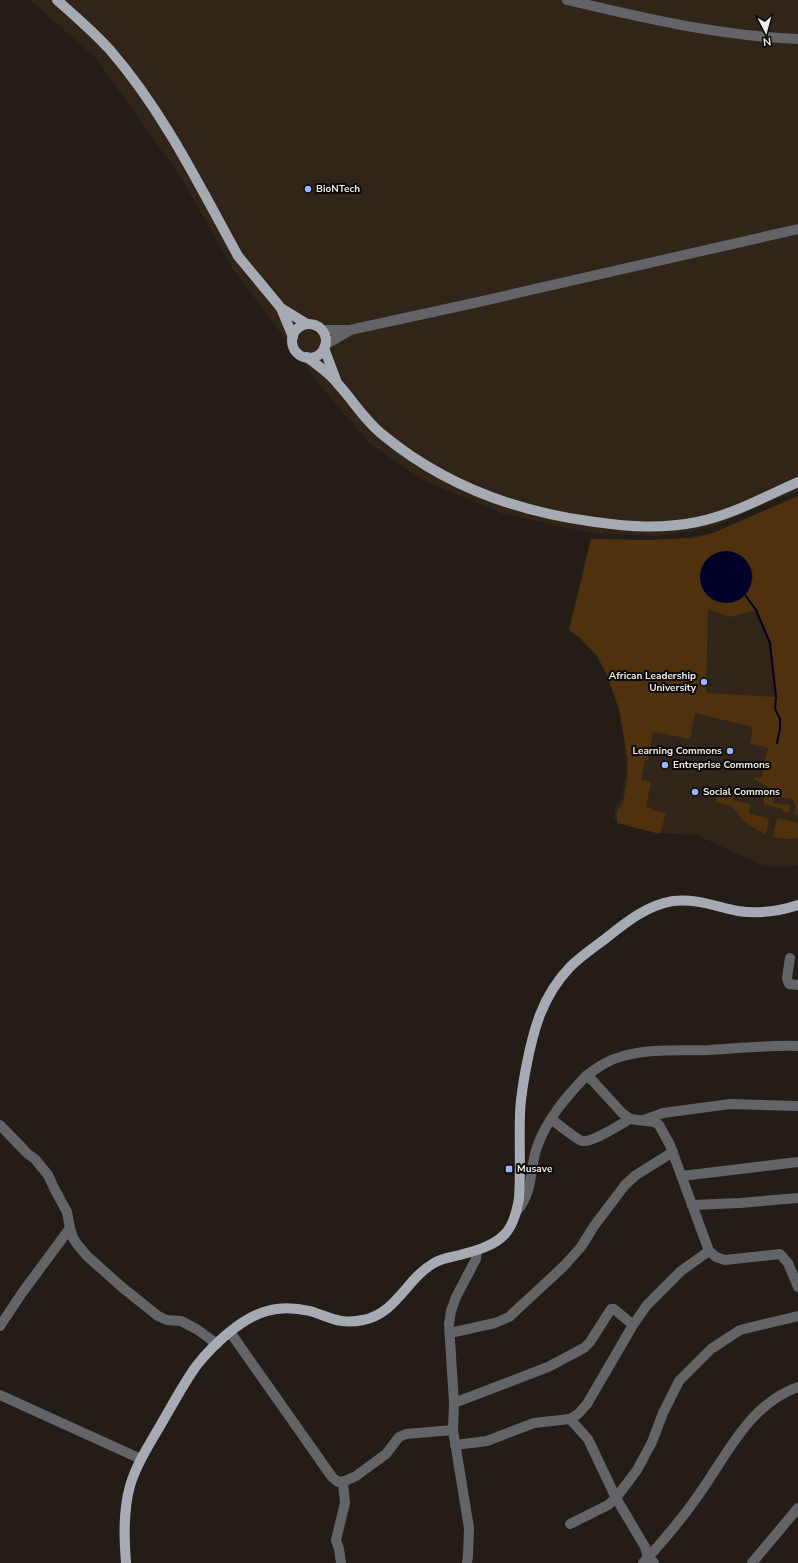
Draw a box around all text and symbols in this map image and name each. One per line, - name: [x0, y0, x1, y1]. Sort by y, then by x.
- north arrow: [746, 12, 786, 52]
- text: N: [762, 34, 772, 49]
- place label: BioNTech: [316, 182, 360, 196]
- marker: BioNTech: [303, 184, 313, 194]
- place label: African Leadership University: [609, 669, 697, 695]
- marker: African Leadership University: [699, 677, 709, 687]
- place label: Learning Commons: [632, 744, 722, 758]
- marker: Learning Commons: [725, 746, 735, 756]
- place label: Entreprise Commons: [673, 758, 770, 772]
- marker: Entreprise Commons: [660, 760, 670, 770]
- place label: Social Commons: [703, 785, 780, 799]
- marker: Social Commons: [690, 787, 700, 797]
- place label: Musave: [517, 1162, 553, 1176]
- marker: Musave: [504, 1164, 514, 1174]

